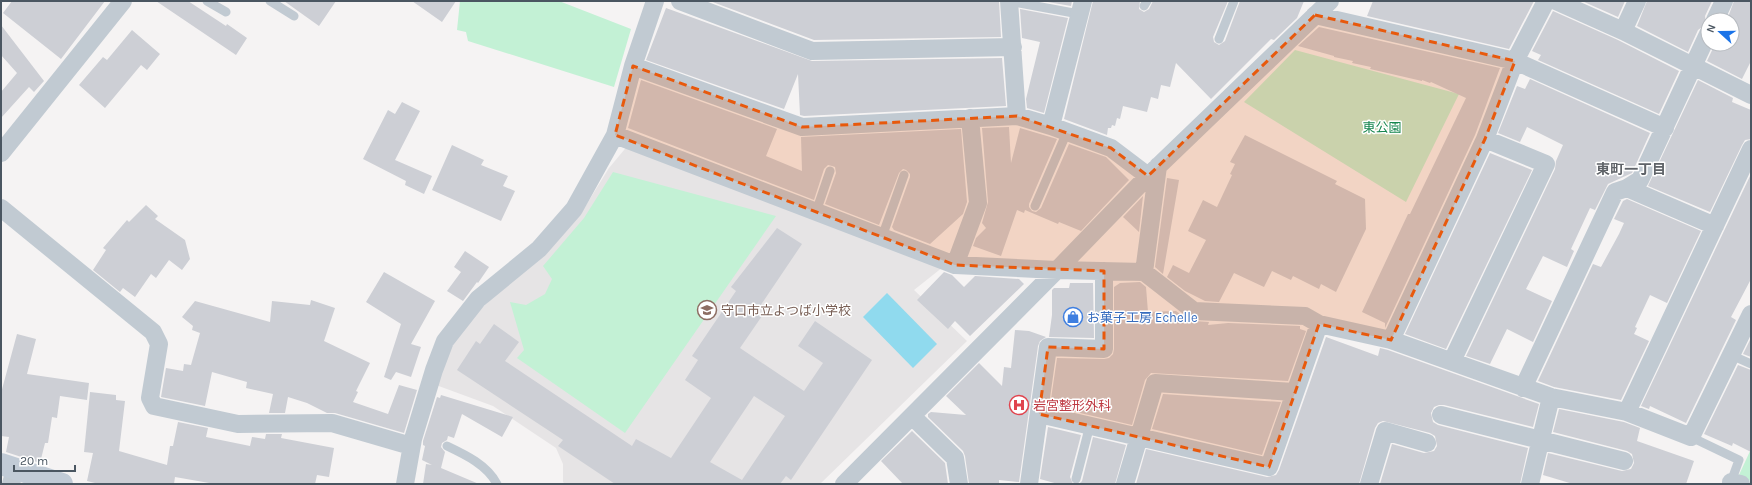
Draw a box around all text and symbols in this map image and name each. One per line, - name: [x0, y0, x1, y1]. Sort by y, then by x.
- north arrow: [1700, 12, 1740, 52]
- text: N: [1704, 23, 1719, 35]
- park label: 東公園: [1362, 120, 1402, 135]
- district label: 東町一丁目: [1596, 161, 1666, 178]
- school or university icon: 守口市立よつば小学校: [696, 299, 718, 321]
- place label: 守口市立よつば小学校: [721, 303, 851, 318]
- shop icon: お菓子工房 Echelle: [1062, 306, 1084, 328]
- place label: お菓子工房 Echelle: [1087, 310, 1198, 325]
- hospital icon: 岩宮整形外科: [1008, 394, 1030, 416]
- place label: 岩宮整形外科: [1033, 398, 1111, 413]
- scale bar: [14, 447, 75, 473]
- text: 20 m: [20, 454, 48, 468]

